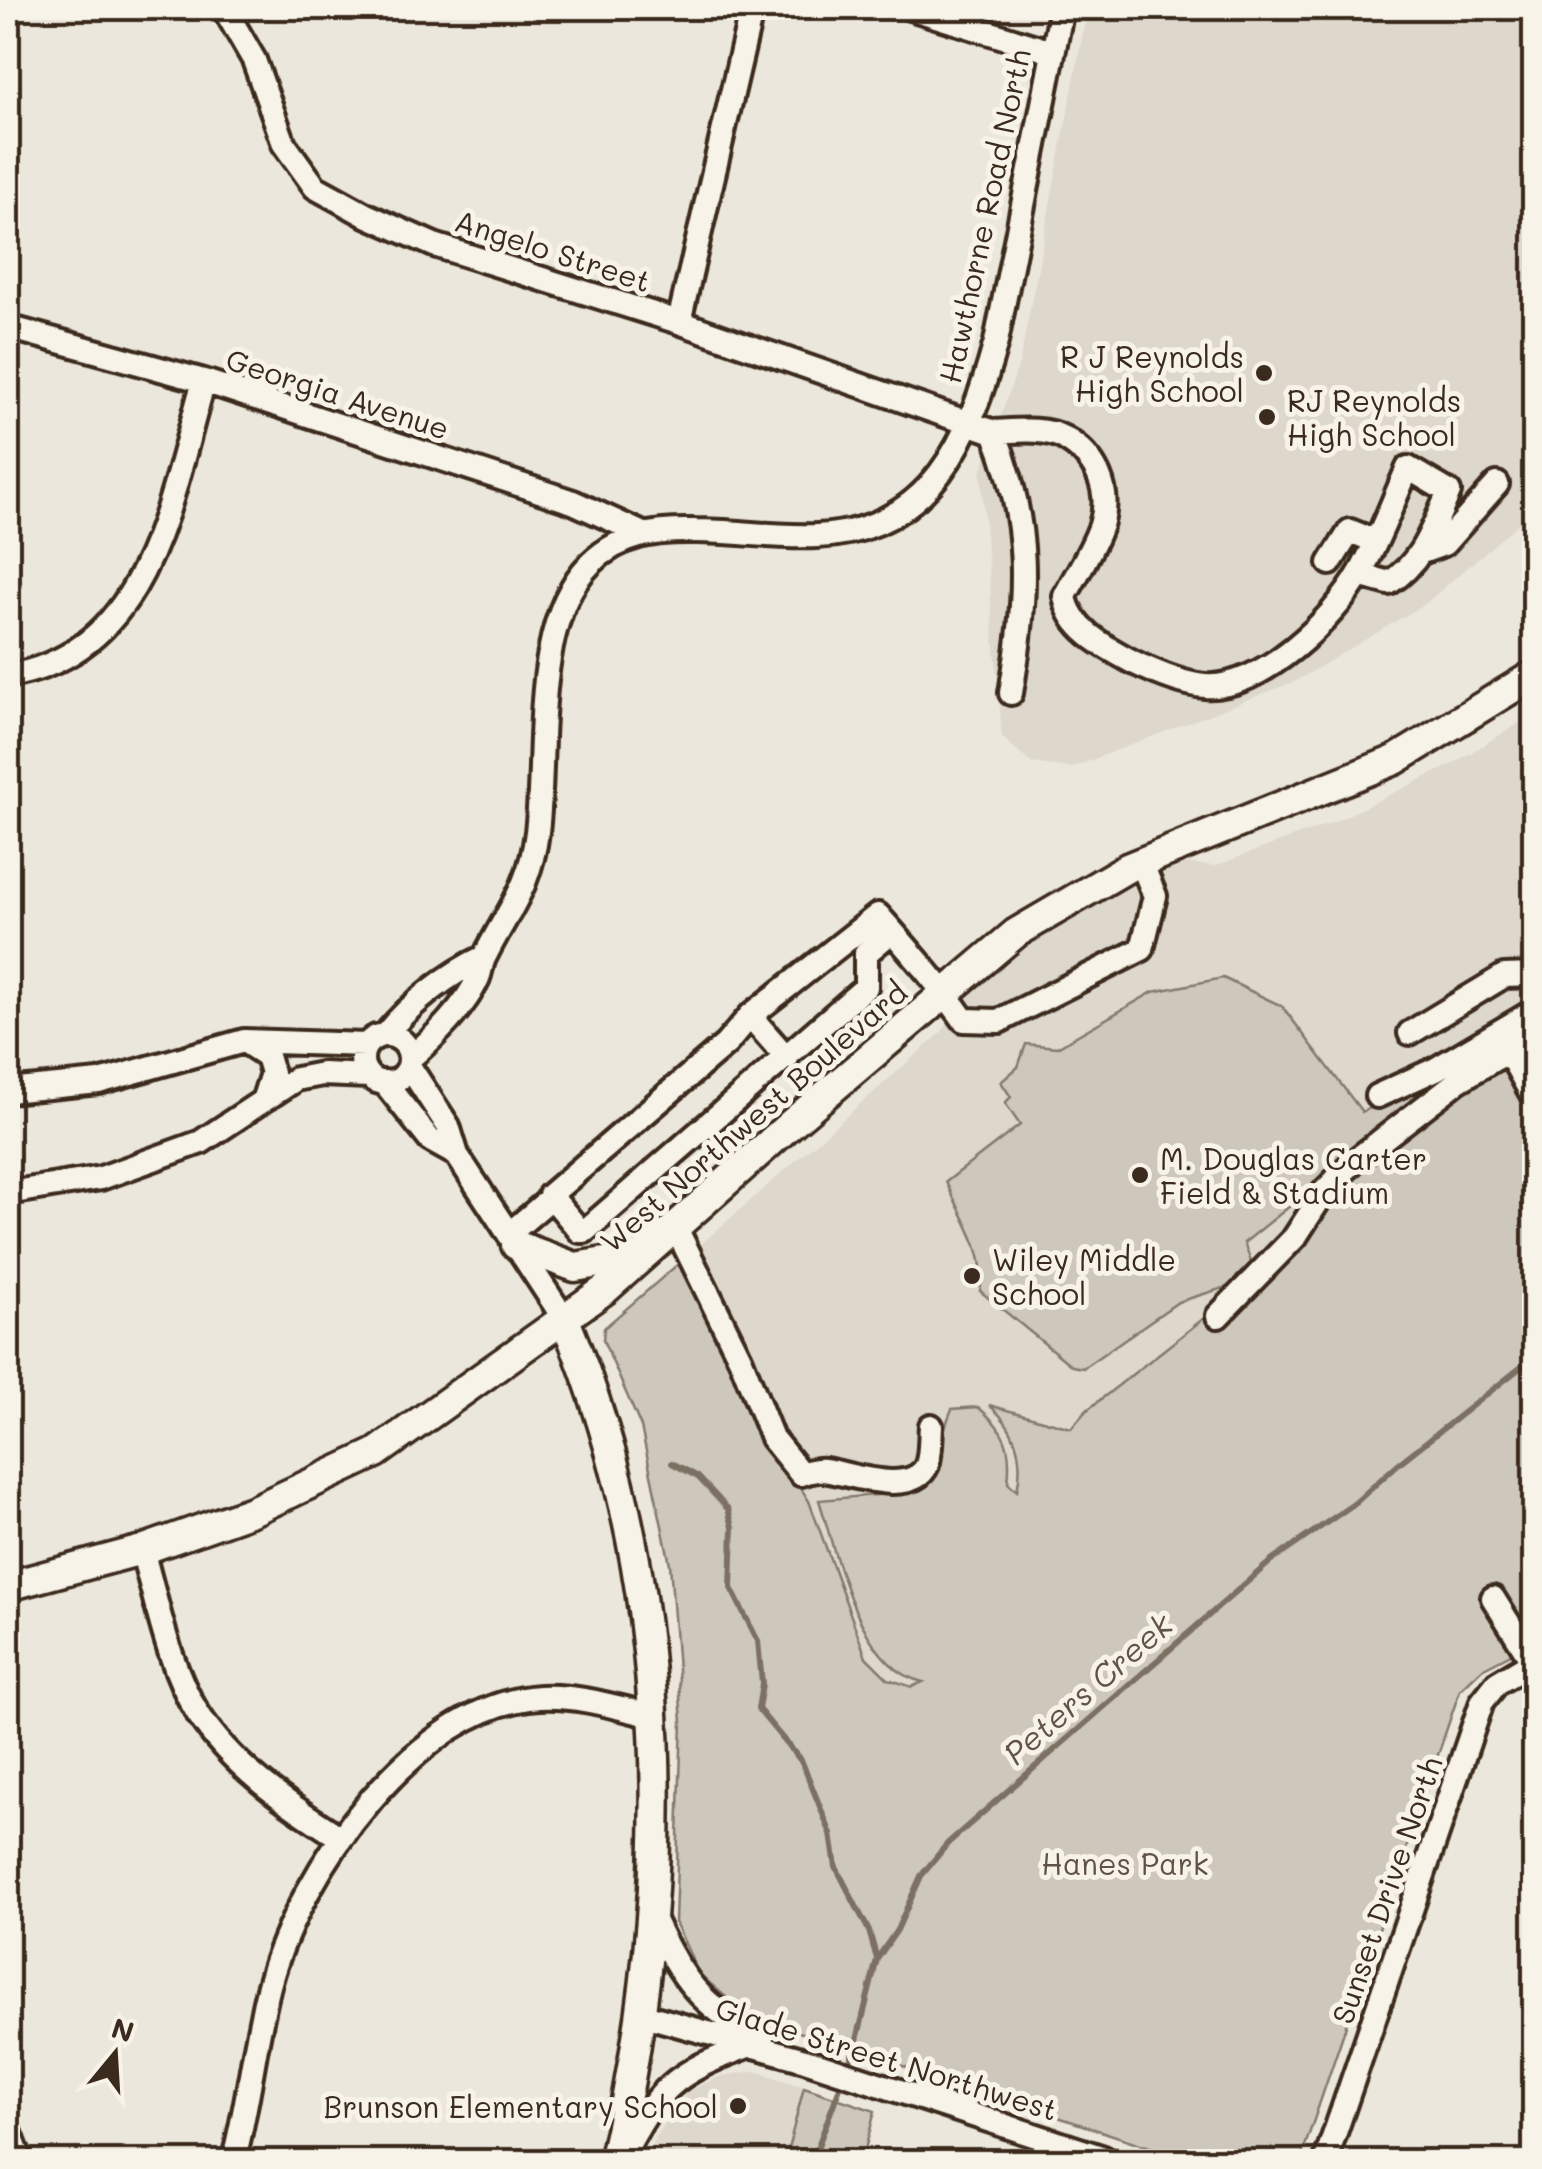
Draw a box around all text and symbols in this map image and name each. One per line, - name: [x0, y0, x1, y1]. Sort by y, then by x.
- street label: Hawthorne Road North: [929, 45, 1039, 387]
- street label: Angelo Street: [450, 199, 656, 301]
- place label: R J Reynolds High School: [1060, 336, 1244, 410]
- street label: Georgia Avenue: [221, 338, 455, 448]
- marker: R J Reynolds High School: [1253, 362, 1275, 384]
- place label: RJ Reynolds High School: [1287, 380, 1461, 454]
- marker: RJ Reynolds High School: [1256, 406, 1278, 428]
- street label: West Northwest Boulevard: [591, 972, 915, 1260]
- place label: M. Douglas Carter Field & Stadium: [1160, 1138, 1427, 1212]
- marker: M. Douglas Carter Field & Stadium: [1129, 1164, 1151, 1186]
- place label: Wiley Middle School: [992, 1239, 1176, 1313]
- marker: Wiley Middle School: [961, 1265, 983, 1287]
- water label: Peters Creek: [994, 1602, 1181, 1773]
- street label: Sunset Drive North: [1322, 1751, 1450, 2029]
- park label: Hanes Park: [1041, 1843, 1209, 1883]
- street label: Glade Street Northwest: [711, 1987, 1063, 2129]
- north arrow: [65, 2004, 165, 2104]
- text: N: [107, 2009, 139, 2050]
- place label: Brunson Elementary School: [324, 2086, 718, 2126]
- marker: Brunson Elementary School: [727, 2095, 749, 2117]

